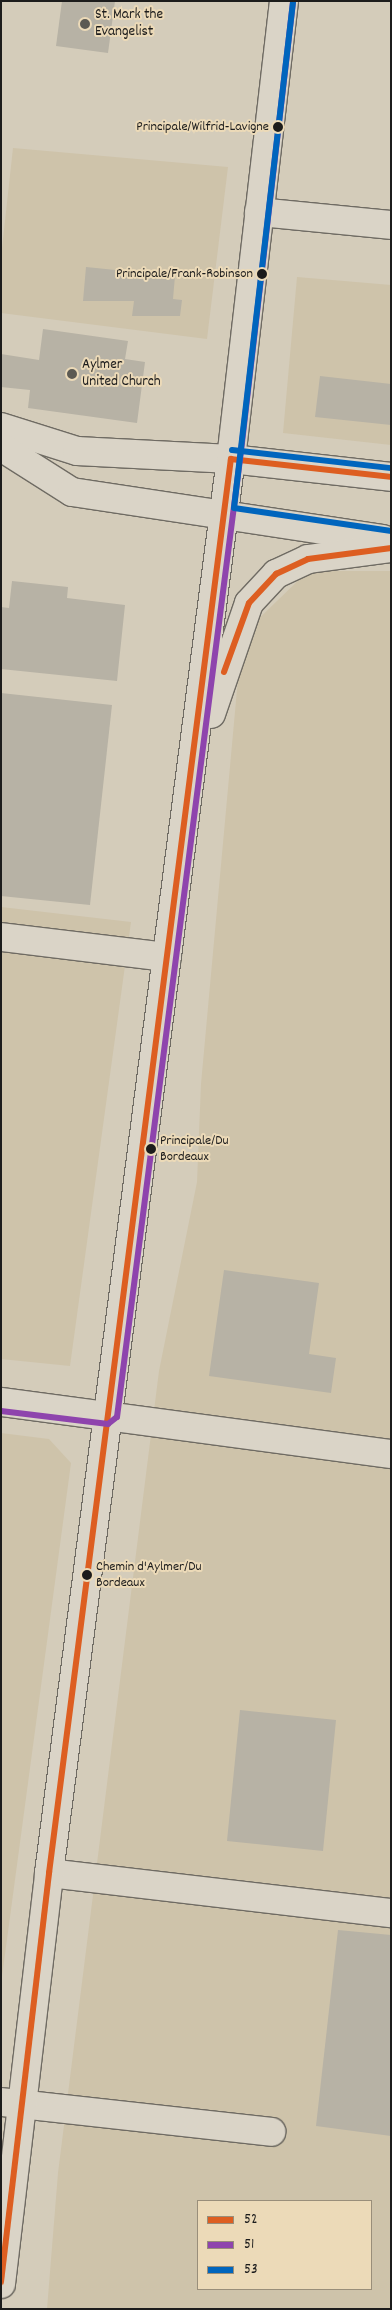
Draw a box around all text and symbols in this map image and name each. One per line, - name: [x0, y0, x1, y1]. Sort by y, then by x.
- place label: St. Mark the Evangelist: [95, 6, 163, 41]
- marker: St. Mark the Evangelist: [79, 18, 91, 30]
- place label: Principale/Wilfrid-Lavigne: [136, 119, 269, 135]
- marker: Principale/Wilfrid-Lavigne: [273, 122, 283, 132]
- place label: Principale/Frank-Robinson: [116, 266, 253, 282]
- marker: Principale/Frank-Robinson: [257, 269, 267, 279]
- place label: Aylmer United Church: [82, 356, 161, 391]
- marker: Aylmer United Church: [66, 368, 78, 380]
- place label: Principale/Du Bordeaux: [160, 1133, 229, 1166]
- marker: Principale/Du Bordeaux: [146, 1144, 156, 1154]
- place label: Chemin d'Aylmer/Du Bordeaux: [96, 1559, 202, 1591]
- marker: Chemin d'Aylmer/Du Bordeaux: [82, 1570, 92, 1580]
- legend: [197, 2200, 372, 2290]
- text: 52: [244, 2209, 258, 2231]
- text: 51: [244, 2234, 254, 2256]
- text: 53: [244, 2259, 258, 2281]

